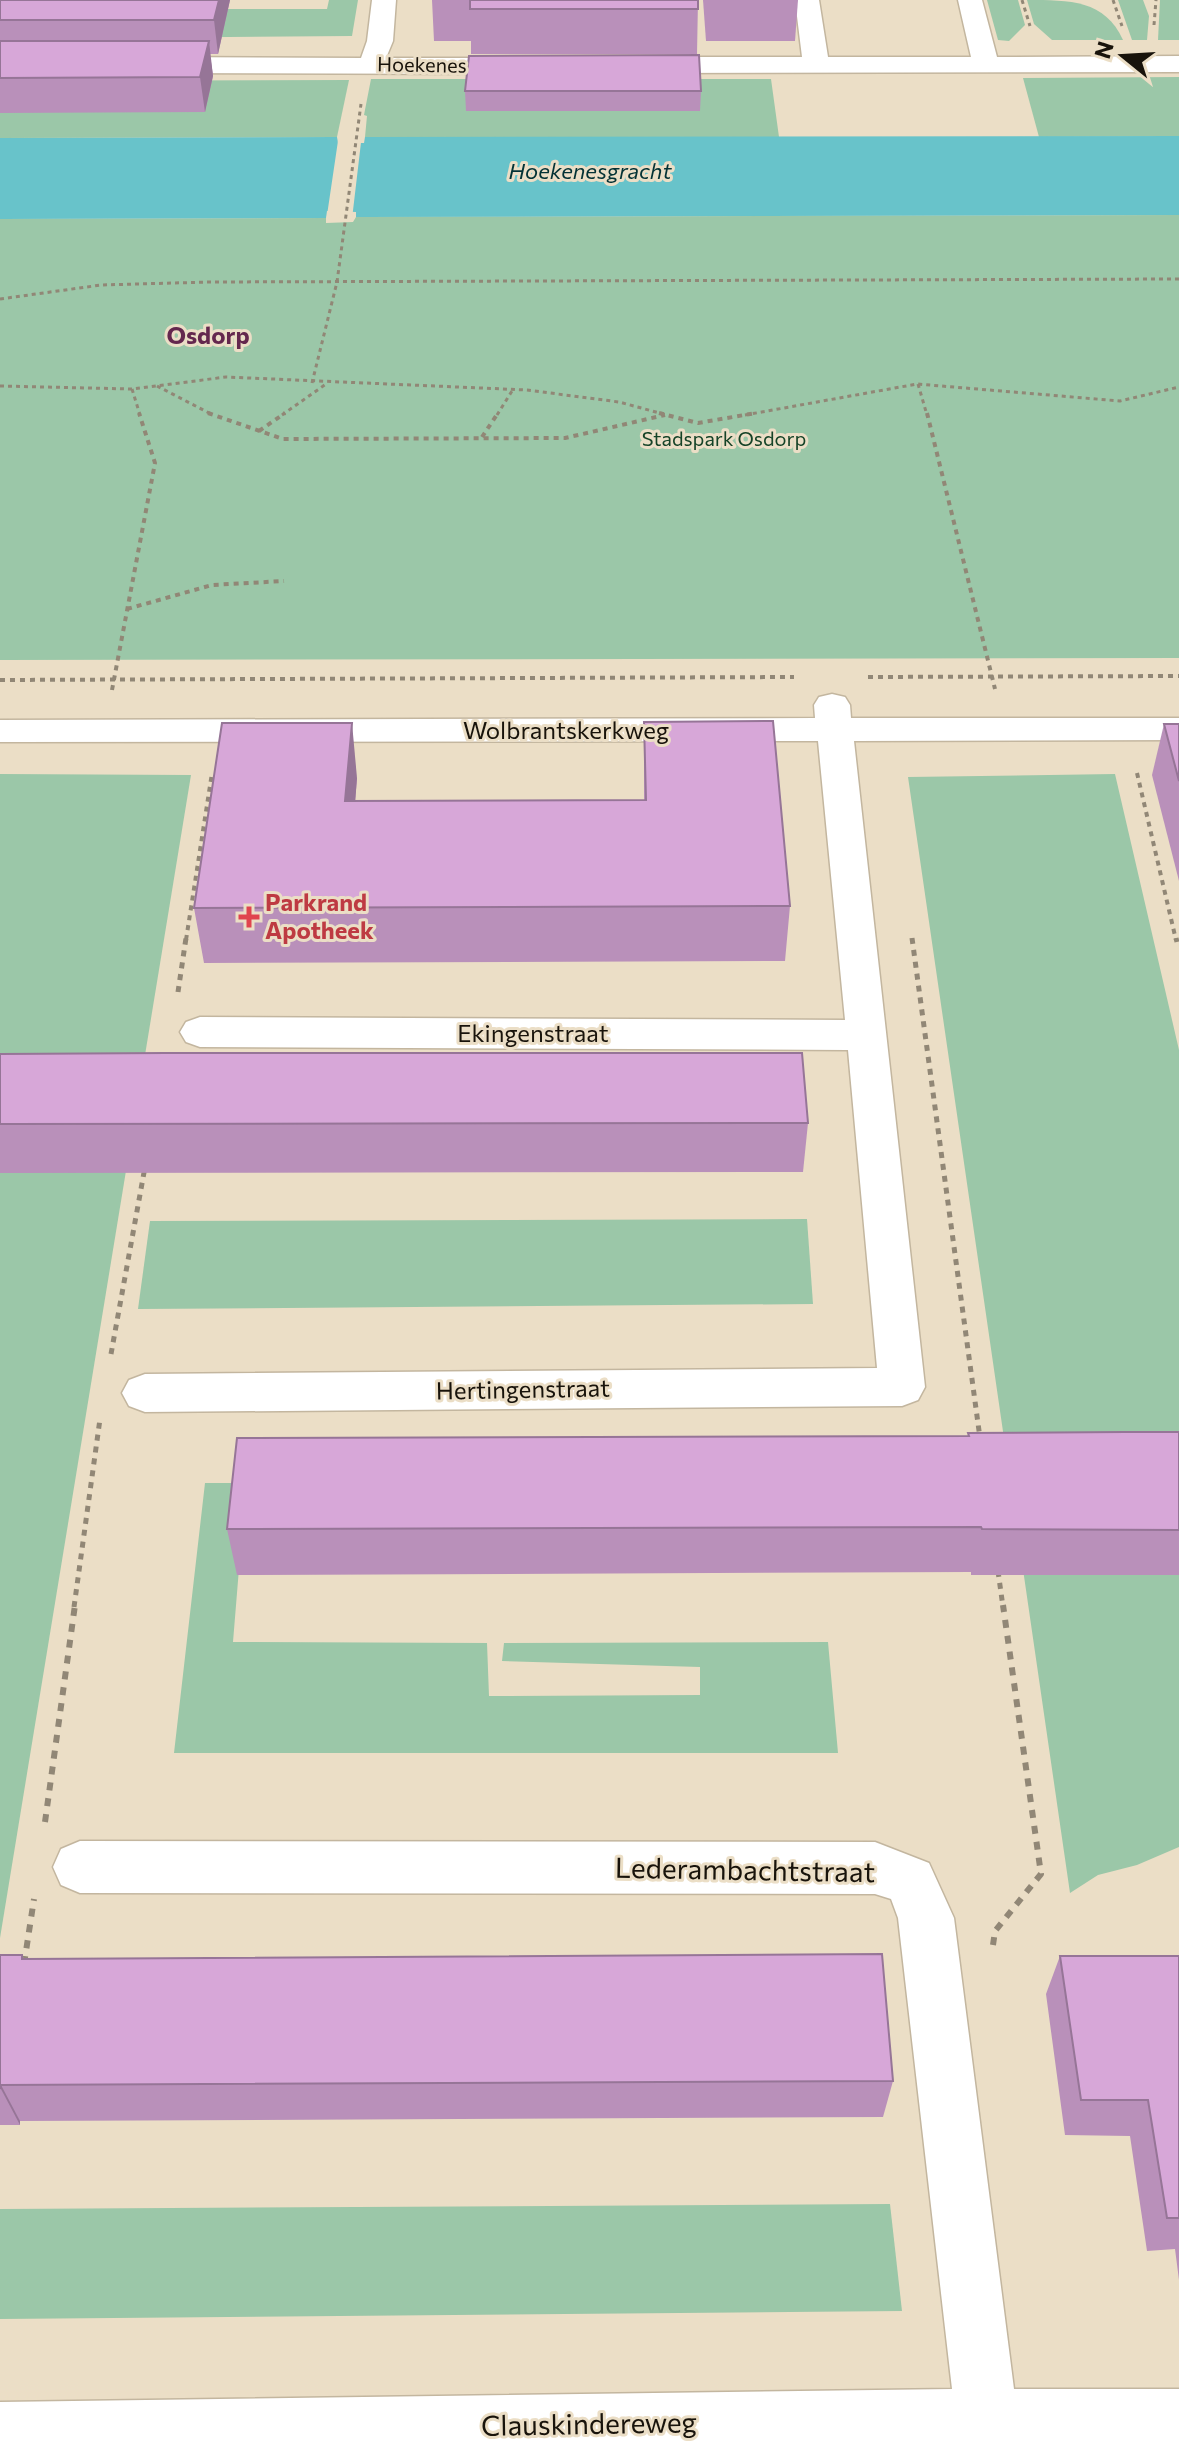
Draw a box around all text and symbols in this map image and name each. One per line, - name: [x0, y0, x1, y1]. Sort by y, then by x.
- north arrow: [1083, 16, 1163, 96]
- text: N: [1088, 38, 1119, 62]
- street label: Hoekenes: [377, 51, 467, 77]
- water label: Hoekenesgracht: [509, 157, 672, 184]
- district label: Osdorp: [166, 320, 250, 349]
- park label: Stadspark Osdorp: [642, 426, 806, 450]
- street label: Wolbrantskerkweg: [463, 715, 669, 744]
- place label: Parkrand Apotheek: [265, 887, 374, 944]
- marker: Parkrand Apotheek: [240, 908, 258, 926]
- street label: Ekingenstraat: [457, 1018, 609, 1047]
- street label: Hertingenstraat: [436, 1372, 610, 1405]
- street label: Lederambachtstraat: [615, 1850, 875, 1888]
- street label: Clauskindereweg: [481, 2404, 697, 2442]

